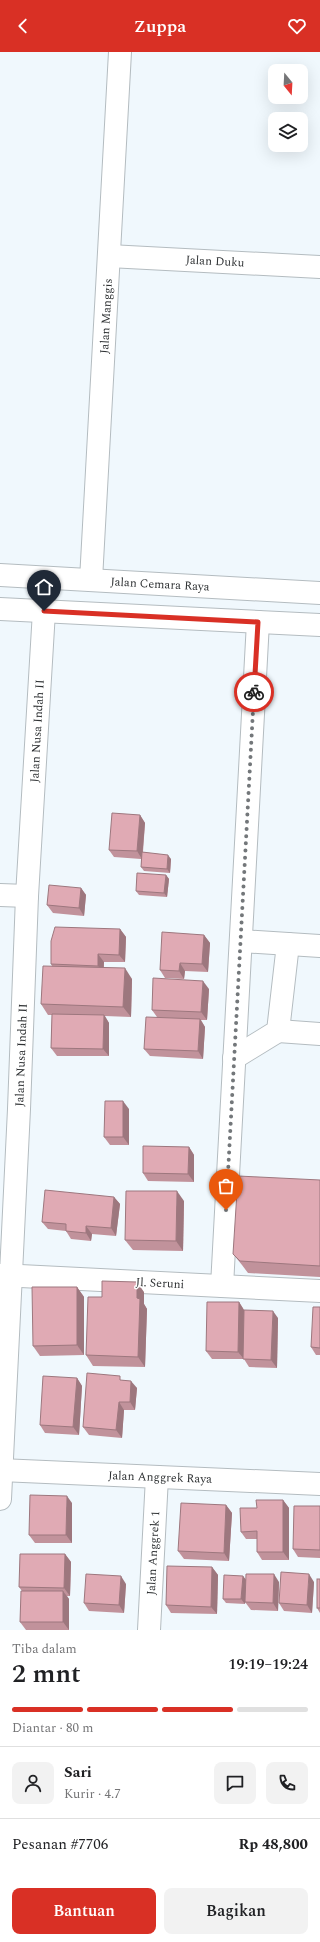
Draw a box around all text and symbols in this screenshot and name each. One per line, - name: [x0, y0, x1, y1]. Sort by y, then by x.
- text: Zuppa: [134, 13, 186, 40]
- icon: back: [12, 15, 34, 37]
- icon: heart: [286, 15, 308, 37]
- north arrow: [268, 64, 308, 104]
- map controls: [268, 64, 308, 152]
- button: layers: [268, 112, 308, 152]
- street label: Jalan Duku: [185, 250, 245, 273]
- street label: Jalan Manggis: [95, 278, 118, 354]
- pin: [27, 570, 61, 611]
- street label: Jalan Cemara Raya: [110, 572, 210, 597]
- icon: home: [33, 576, 55, 598]
- courier: [234, 672, 274, 712]
- street label: Jalan Nusa Indah II: [25, 679, 50, 783]
- icon: bike: [243, 681, 265, 703]
- street label: Jalan Nusa Indah II: [10, 1003, 33, 1107]
- pin: [209, 1169, 243, 1210]
- icon: bag: [215, 1175, 237, 1197]
- street label: Jl. Seruni: [135, 1273, 185, 1294]
- street label: Jalan Anggrek Raya: [108, 1466, 212, 1489]
- street label: Jalan Anggrek 1: [142, 1510, 165, 1596]
- text: Tiba dalam: [12, 1639, 77, 1659]
- text: 19:19–19:24: [228, 1653, 308, 1676]
- text: 2 mnt: [12, 1654, 81, 1694]
- text: Diantar · 80 m: [12, 1718, 93, 1738]
- text: Sari: [64, 1761, 92, 1784]
- button: person: [12, 1762, 54, 1804]
- button: chat: [214, 1762, 256, 1804]
- button: phone: [266, 1762, 308, 1804]
- text: Kurir · 4.7: [64, 1784, 121, 1804]
- text: Pesanan #7706: [12, 1833, 108, 1856]
- text: Rp 48,800: [238, 1833, 308, 1856]
- button: Bantuan: [12, 1888, 156, 1934]
- button: Bagikan: [164, 1888, 308, 1934]

